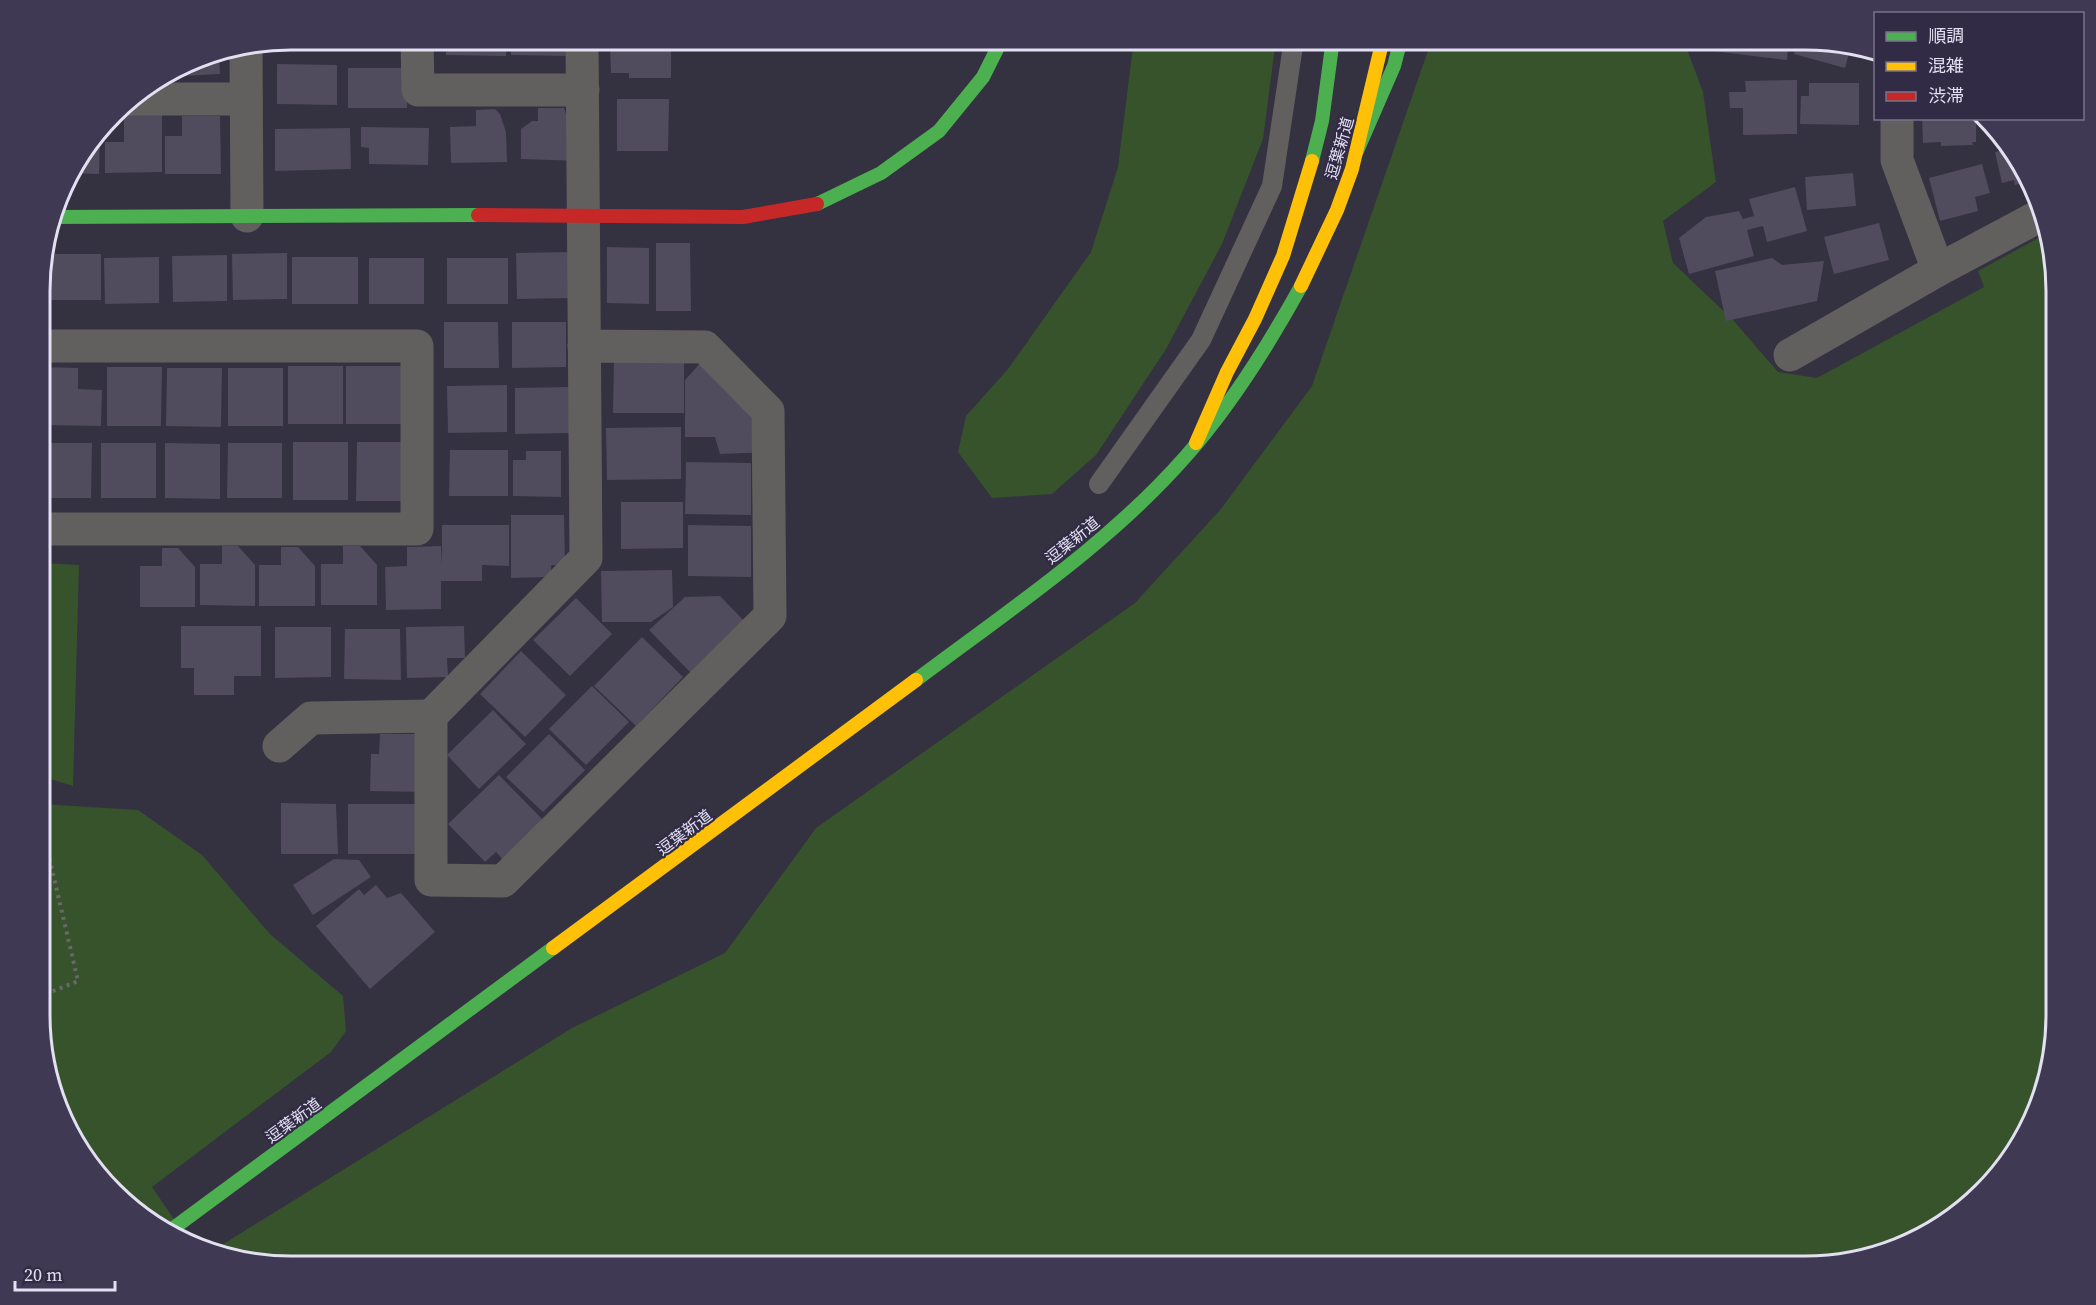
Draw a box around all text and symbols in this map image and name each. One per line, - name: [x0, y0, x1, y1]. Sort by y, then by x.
- legend: [1874, 12, 2084, 120]
- text: 順調: [1928, 23, 1964, 48]
- text: 混雑: [1928, 53, 1964, 78]
- text: 渋滞: [1928, 83, 1964, 108]
- street label: 逗葉新道: [1320, 114, 1358, 182]
- street label: 逗葉新道: [1040, 511, 1104, 569]
- street label: 逗葉新道: [652, 804, 716, 860]
- street label: 逗葉新道: [261, 1092, 325, 1148]
- scale bar: [15, 1254, 116, 1292]
- text: 20 m: [24, 1262, 62, 1287]

